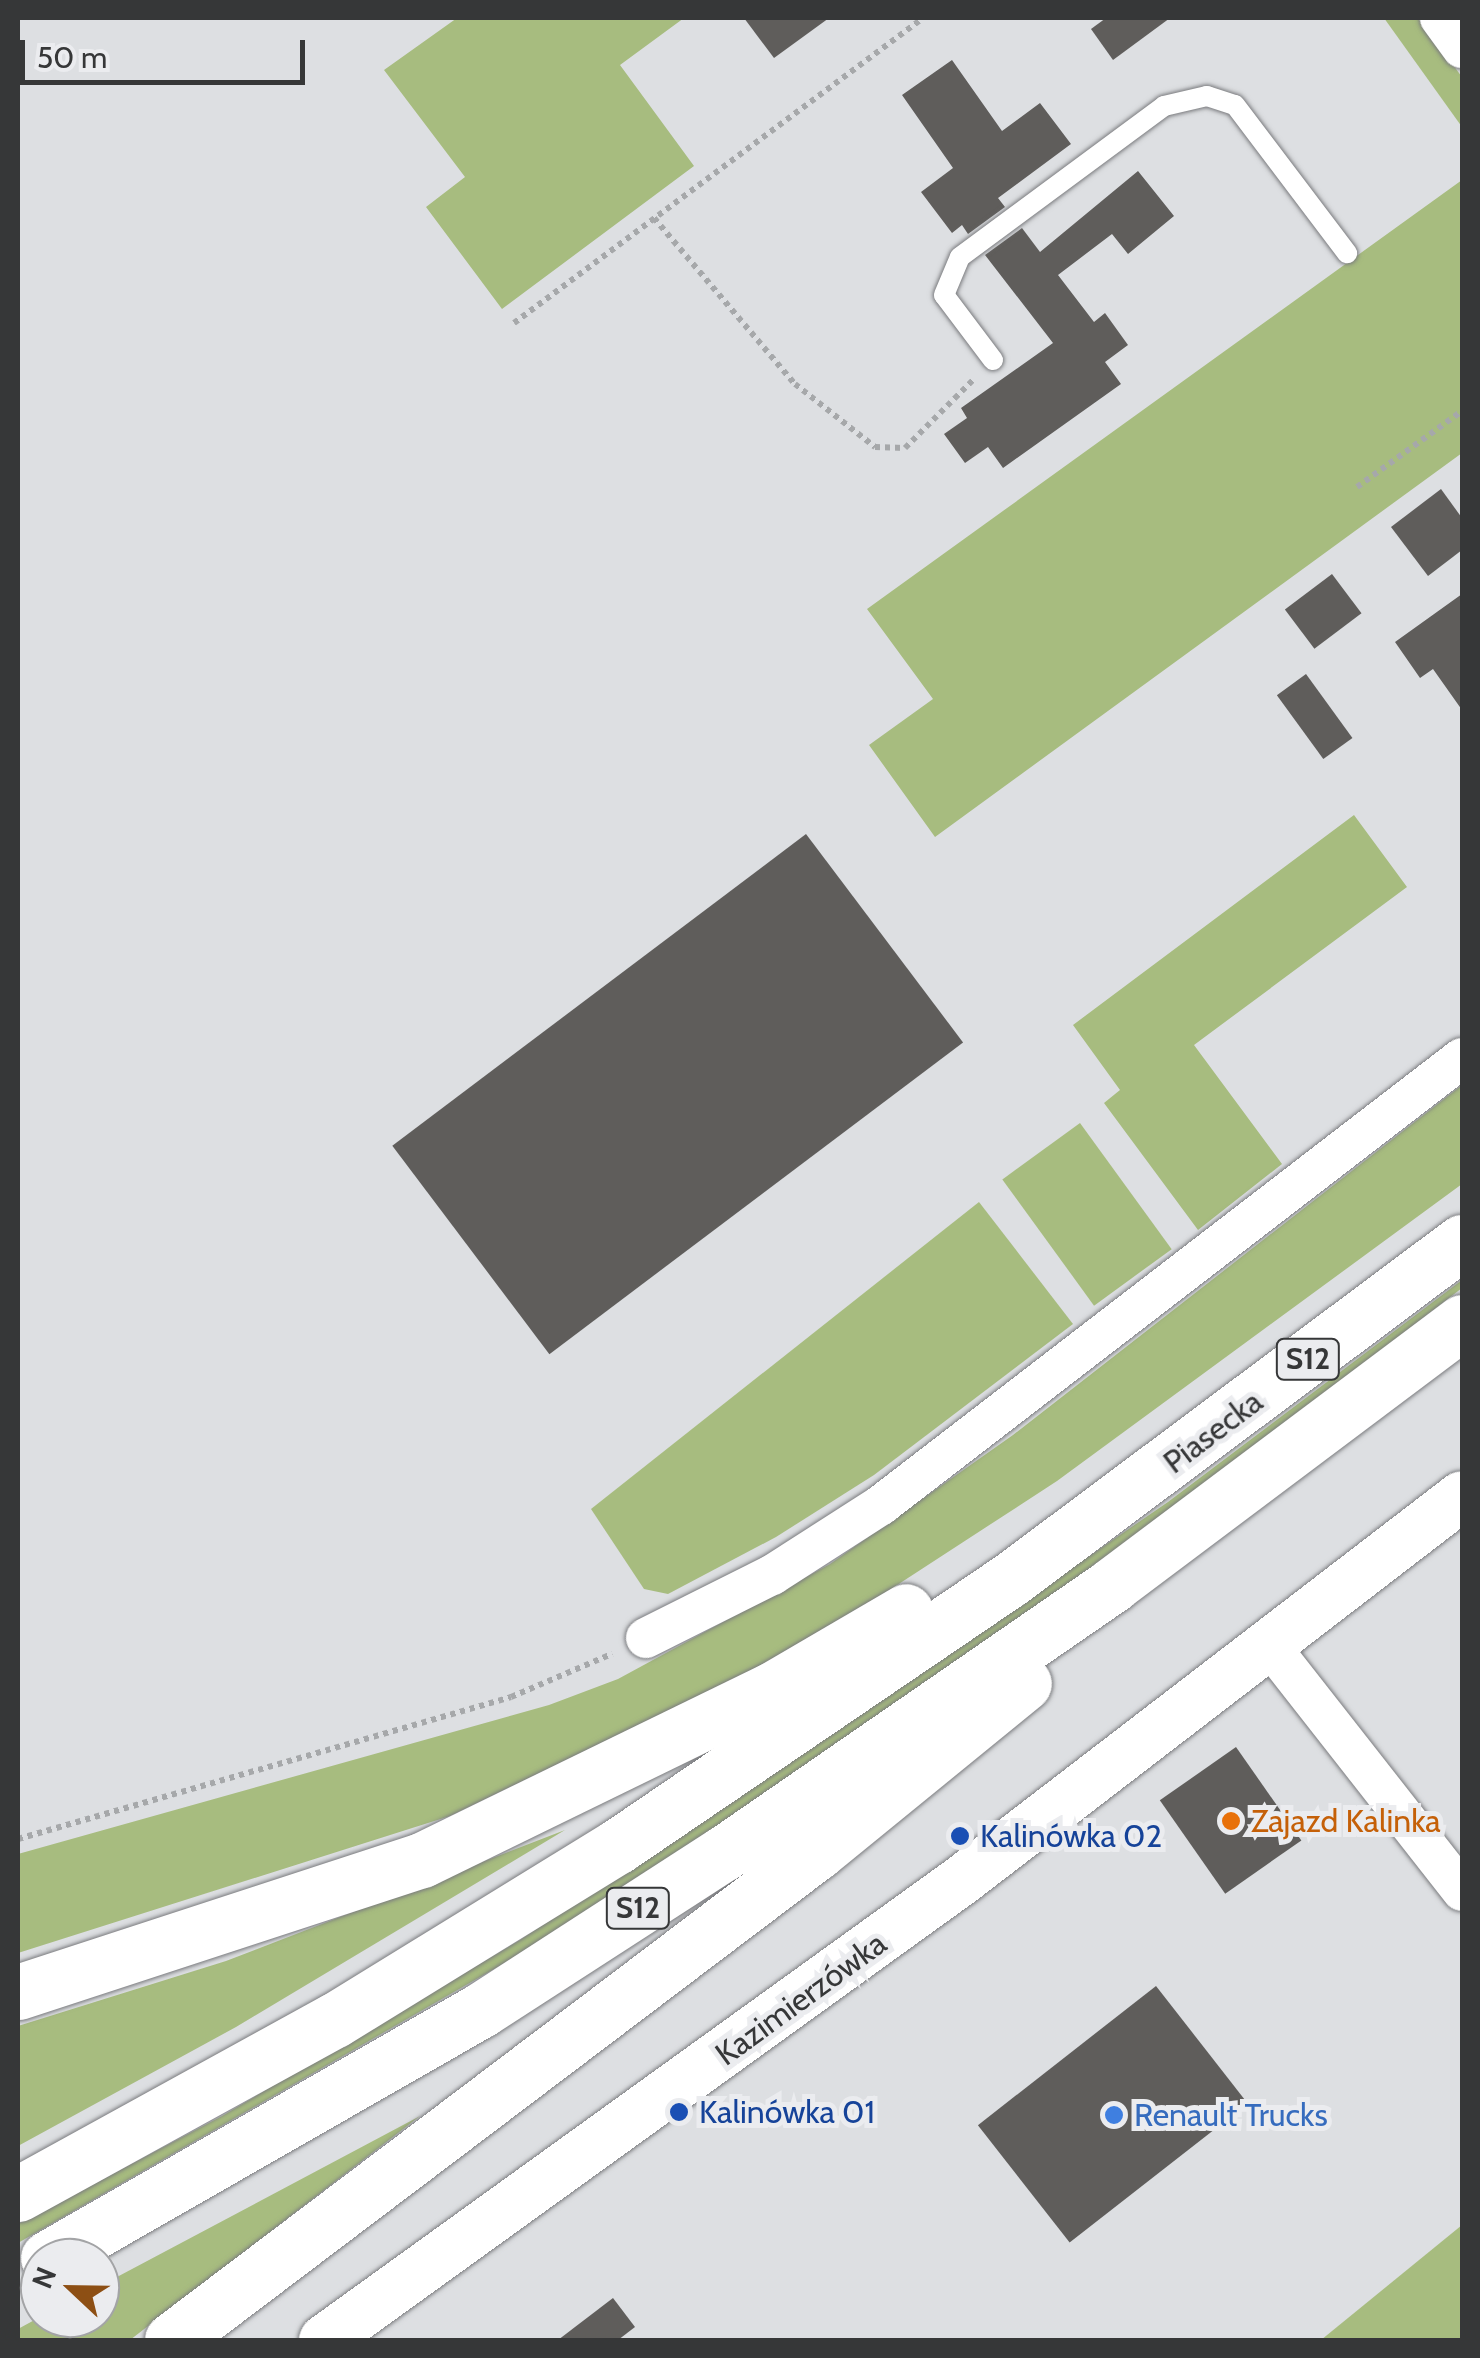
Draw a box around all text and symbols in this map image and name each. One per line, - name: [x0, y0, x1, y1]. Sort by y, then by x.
- scale bar: [25, 20, 310, 82]
- text: 50 m: [37, 39, 107, 76]
- road number: S12: [1276, 1334, 1340, 1384]
- street label: Piasecka: [1156, 1382, 1270, 1482]
- place label: Zajazd Kalinka: [1251, 1802, 1441, 1840]
- marker: Zajazd Kalinka: [1220, 1810, 1242, 1832]
- place label: Kalinówka 02: [980, 1817, 1162, 1855]
- marker: Kalinówka 02: [949, 1825, 971, 1847]
- road number: S12: [606, 1883, 670, 1933]
- street label: Kazimierzówka: [708, 1924, 894, 2074]
- place label: Kalinówka 01: [699, 2093, 875, 2131]
- place label: Renault Trucks: [1134, 2096, 1328, 2134]
- marker: Kalinówka 01: [668, 2101, 690, 2123]
- marker: Renault Trucks: [1103, 2104, 1125, 2126]
- north arrow: [20, 2238, 120, 2338]
- text: N: [25, 2262, 64, 2293]

